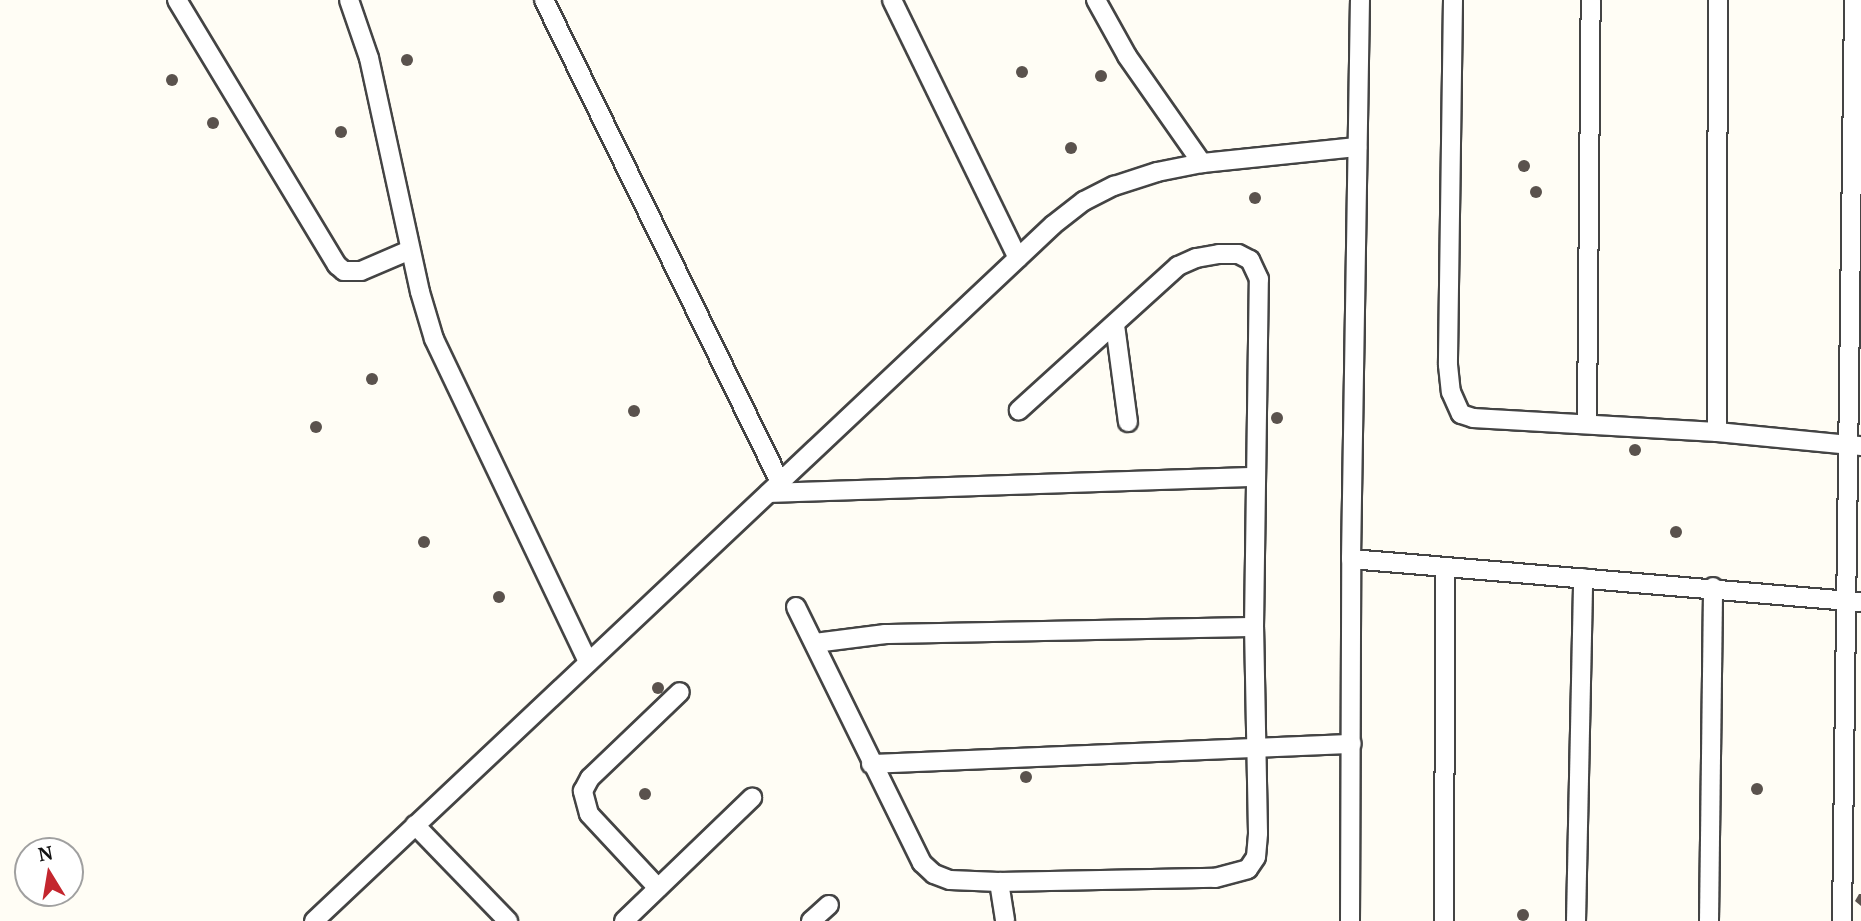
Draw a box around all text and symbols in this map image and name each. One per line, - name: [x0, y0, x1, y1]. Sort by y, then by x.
- north arrow: [14, 837, 84, 907]
- text: N: [36, 839, 55, 867]

